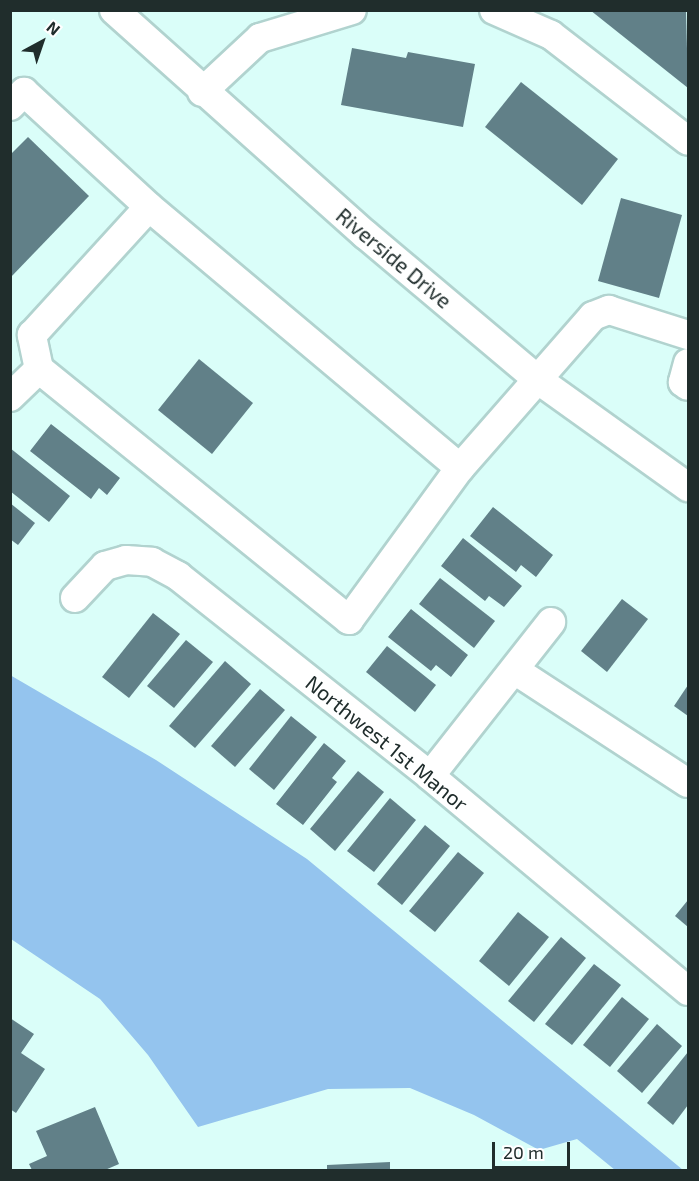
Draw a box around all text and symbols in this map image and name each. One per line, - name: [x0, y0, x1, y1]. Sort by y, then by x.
- north arrow: [12, 12, 72, 72]
- text: N: [43, 17, 64, 39]
- street label: Riverside Drive: [331, 203, 457, 313]
- street label: Northwest 1st Manor: [301, 670, 473, 816]
- scale bar: [495, 1130, 573, 1168]
- text: 20 m: [503, 1141, 544, 1163]

